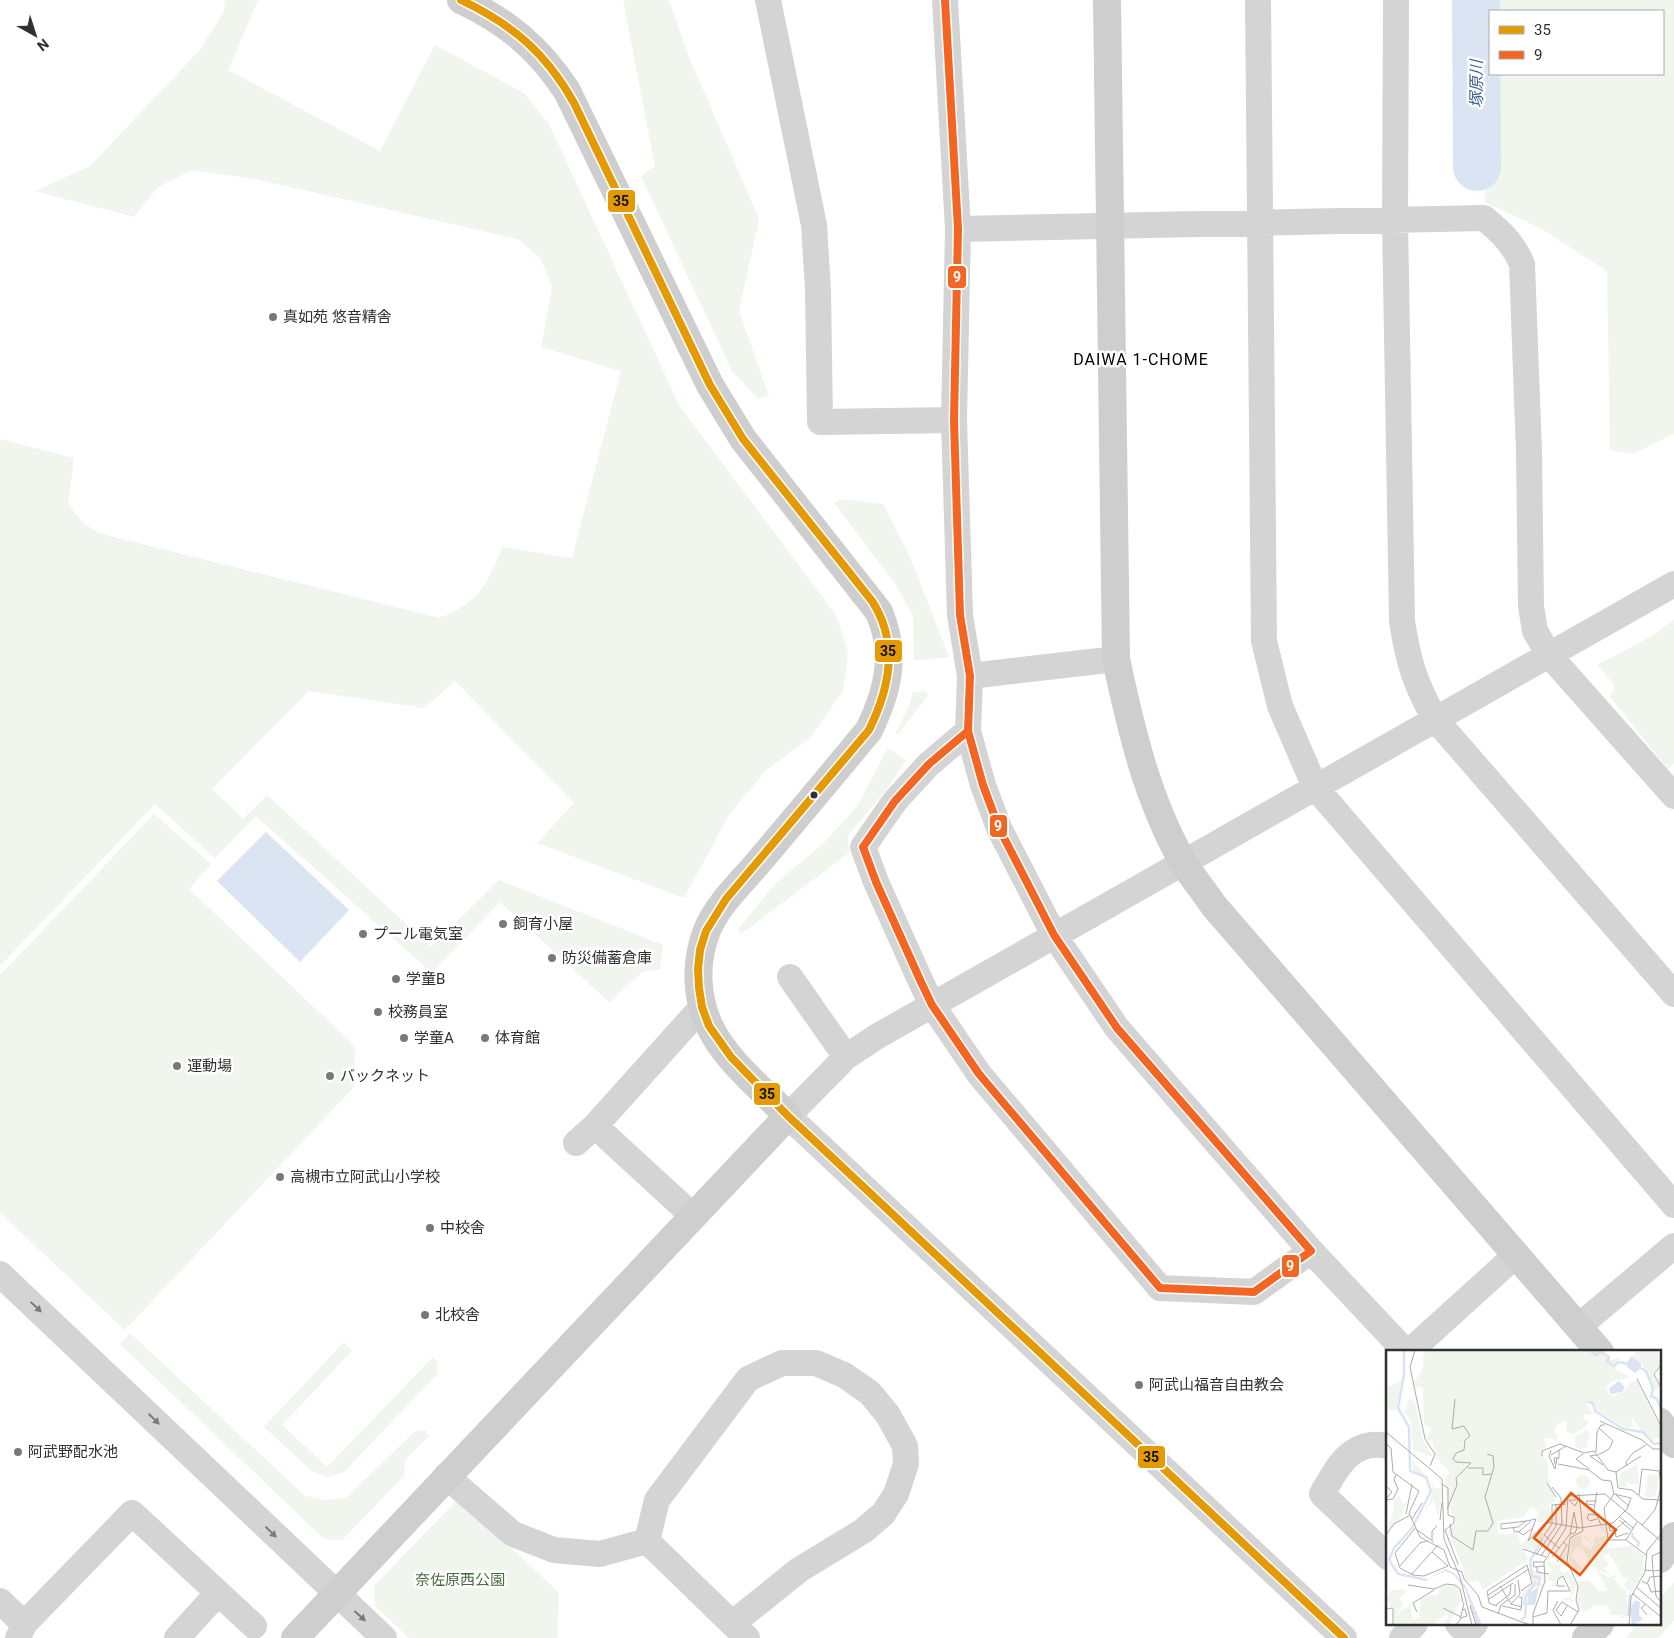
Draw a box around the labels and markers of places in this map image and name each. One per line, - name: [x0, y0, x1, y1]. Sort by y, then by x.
- place label: 真如苑 悠音精舎: [283, 308, 392, 326]
- marker: 真如苑 悠音精舎: [267, 311, 279, 323]
- unlabelled marker: [809, 790, 819, 800]
- place label: 飼育小屋: [513, 915, 573, 933]
- marker: 飼育小屋: [497, 918, 509, 930]
- place label: プール電気室: [373, 925, 463, 943]
- marker: プール電気室: [357, 928, 369, 940]
- place label: 防災備蓄倉庫: [562, 949, 652, 967]
- marker: 防災備蓄倉庫: [546, 952, 558, 964]
- place label: 学童B: [406, 970, 445, 988]
- marker: 学童B: [390, 973, 402, 985]
- place label: 校務員室: [388, 1003, 448, 1021]
- marker: 校務員室: [372, 1006, 384, 1018]
- place label: 学童A: [414, 1029, 454, 1047]
- place label: 体育館: [495, 1029, 540, 1047]
- marker: 学童A: [398, 1032, 410, 1044]
- marker: 体育館: [479, 1032, 491, 1044]
- place label: 運動場: [187, 1057, 232, 1075]
- marker: 運動場: [171, 1060, 183, 1072]
- place label: バックネット: [340, 1067, 430, 1085]
- marker: バックネット: [324, 1070, 336, 1082]
- place label: 高槻市立阿武山小学校: [290, 1168, 440, 1186]
- marker: 高槻市立阿武山小学校: [274, 1171, 286, 1183]
- place label: 中校舎: [440, 1219, 485, 1237]
- marker: 中校舎: [424, 1222, 436, 1234]
- place label: 北校舎: [435, 1306, 480, 1324]
- marker: 北校舎: [419, 1309, 431, 1321]
- place label: 阿武山福音自由教会: [1149, 1376, 1284, 1394]
- marker: 阿武山福音自由教会: [1133, 1379, 1145, 1391]
- place label: 阿武野配水池: [28, 1443, 118, 1461]
- marker: 阿武野配水池: [12, 1446, 24, 1458]

